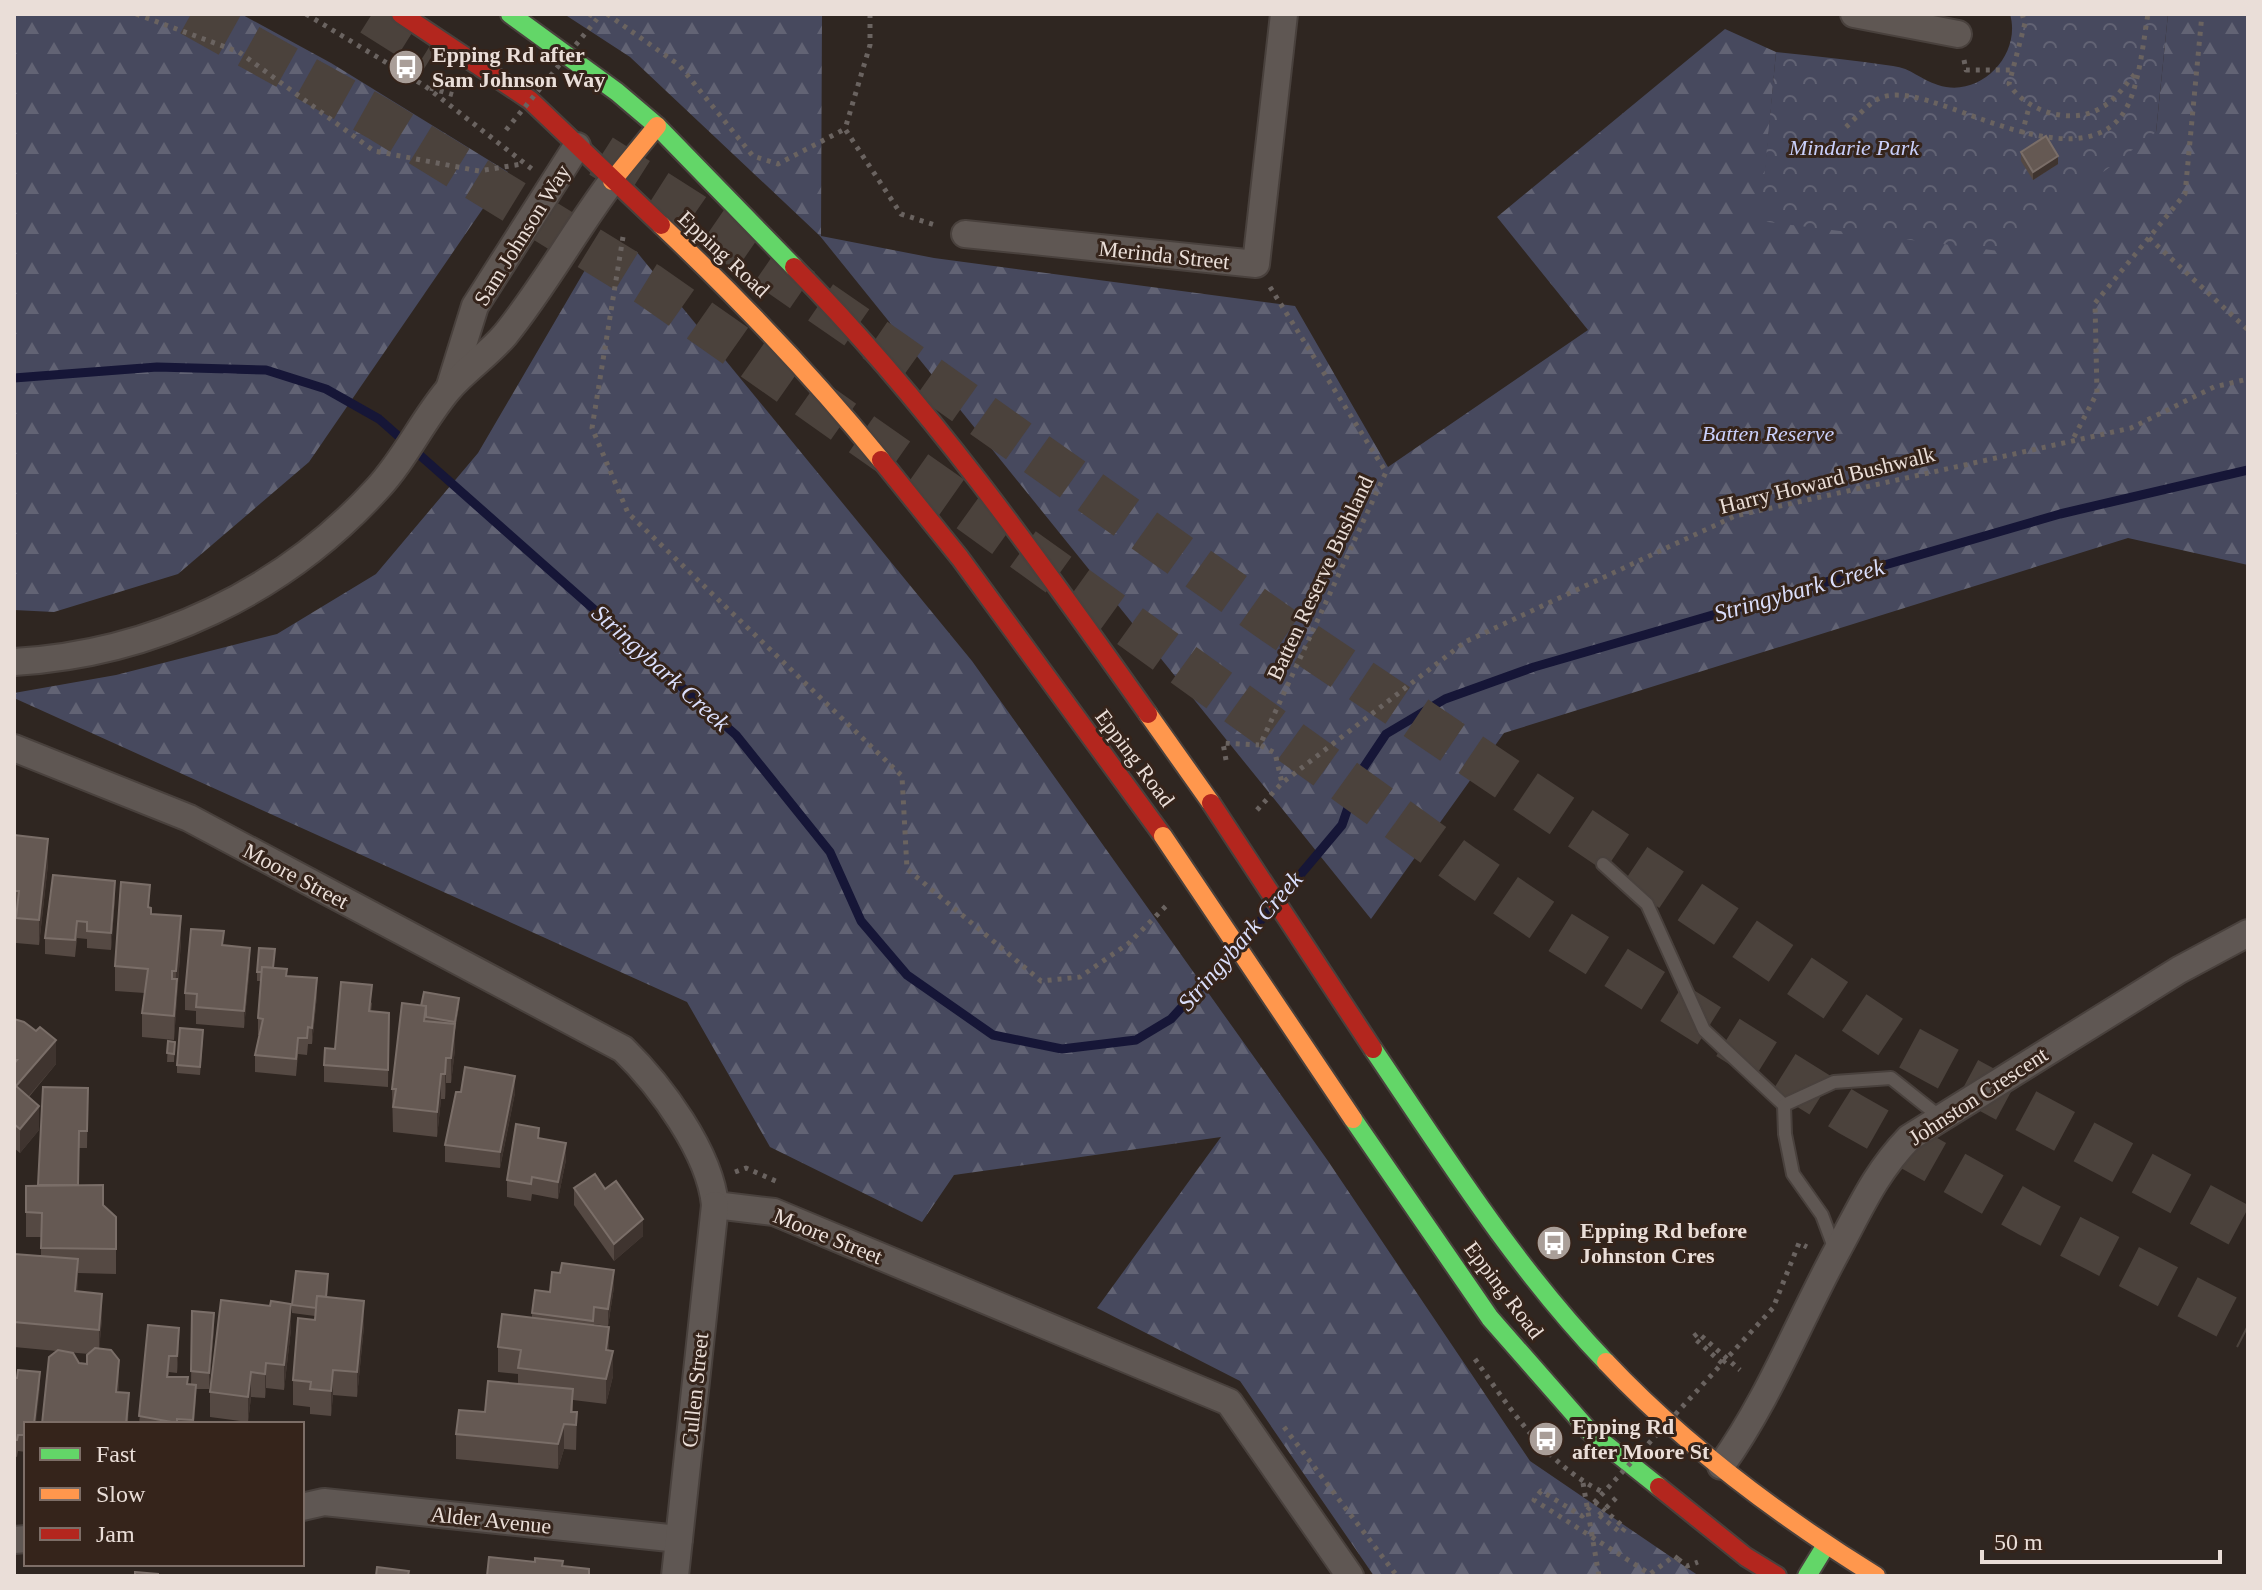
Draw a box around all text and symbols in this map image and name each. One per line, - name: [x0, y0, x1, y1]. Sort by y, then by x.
- place label: Epping Rd after Sam Johnson Way: [432, 42, 605, 92]
- bus stop icon: Epping Rd after Sam Johnson Way: [387, 48, 425, 86]
- park label: Mindarie Park: [1788, 135, 1920, 160]
- street label: Sam Johnson Way: [469, 160, 575, 310]
- street label: Epping Road: [673, 205, 775, 303]
- street label: Merinda Street: [1097, 236, 1231, 274]
- park label: Batten Reserve: [1702, 421, 1835, 446]
- street label: Harry Howard Bushwalk: [1717, 441, 1937, 519]
- street label: Batten Reserve Bushland: [1262, 472, 1378, 684]
- water label: Stringybark Creek: [1711, 553, 1887, 627]
- water label: Stringybark Creek: [587, 600, 735, 737]
- street label: Epping Road: [1090, 704, 1180, 812]
- street label: Moore Street: [239, 838, 353, 914]
- water label: Stringybark Creek: [1173, 866, 1308, 1016]
- street label: Johnston Crescent: [1904, 1042, 2052, 1150]
- street label: Moore Street: [770, 1203, 886, 1269]
- place label: Epping Rd before Johnston Cres: [1580, 1218, 1747, 1268]
- bus stop icon: Epping Rd before Johnston Cres: [1535, 1224, 1573, 1262]
- street label: Epping Road: [1459, 1236, 1549, 1344]
- street label: Cullen Street: [677, 1331, 713, 1449]
- place label: Epping Rd after Moore St: [1572, 1414, 1710, 1464]
- bus stop icon: Epping Rd after Moore St: [1527, 1420, 1565, 1458]
- legend: [24, 1422, 304, 1566]
- text: Fast: [96, 1441, 136, 1467]
- text: Slow: [96, 1481, 146, 1507]
- street label: Alder Avenue: [429, 1501, 553, 1539]
- scale bar: [1982, 1514, 2220, 1564]
- text: Jam: [96, 1521, 135, 1547]
- text: 50 m: [1994, 1529, 2043, 1555]

